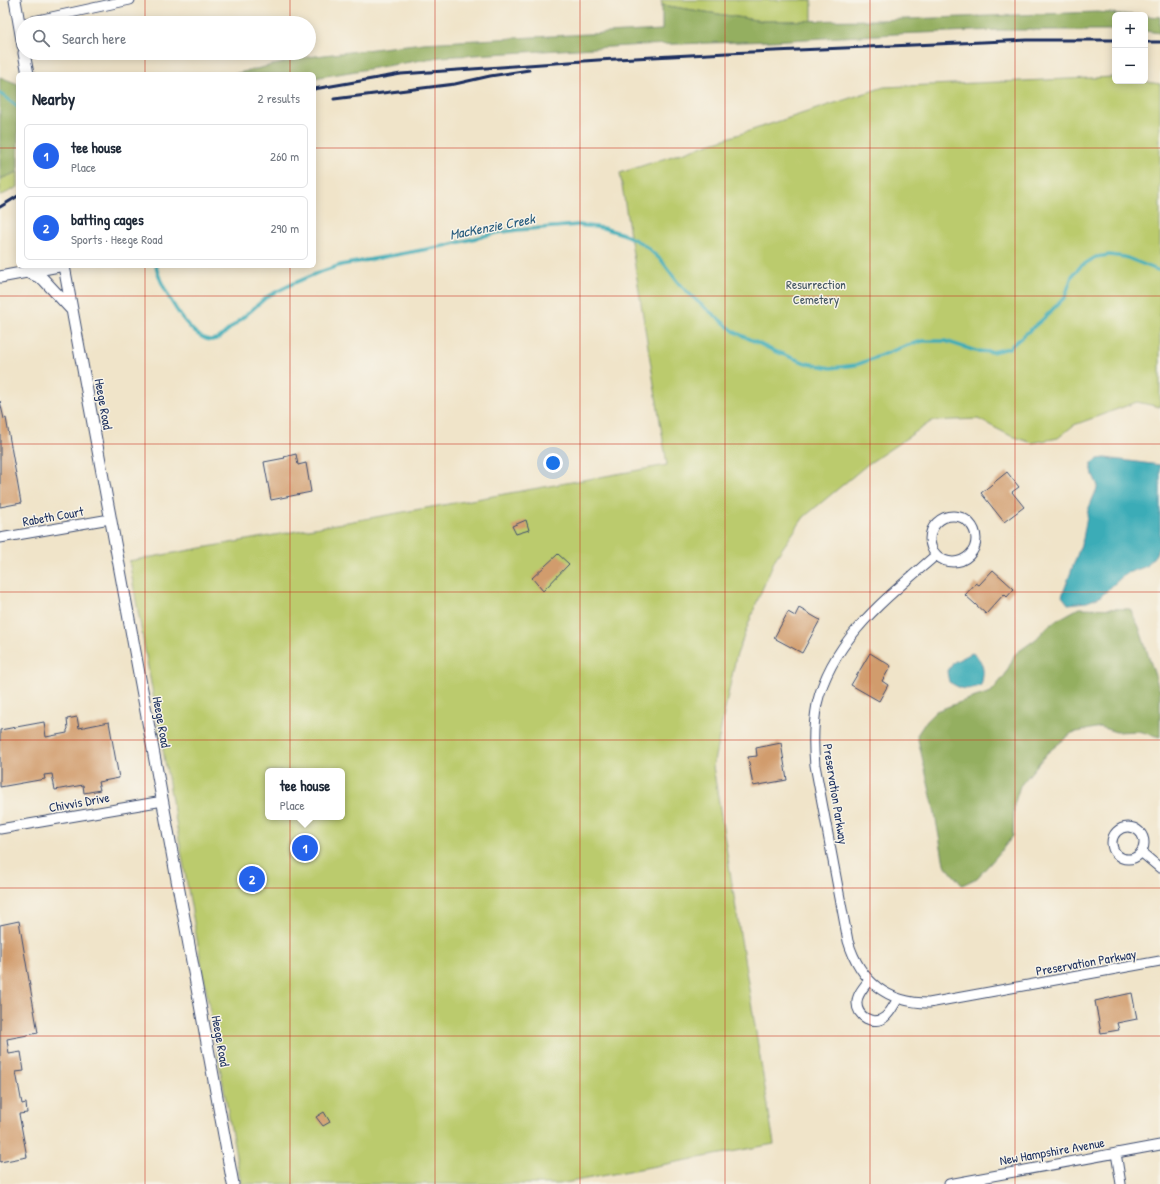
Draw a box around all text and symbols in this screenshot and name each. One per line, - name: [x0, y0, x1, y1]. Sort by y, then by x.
- map controls: [1112, 12, 1148, 84]
- button: +: [1112, 12, 1148, 48]
- search box: [16, 16, 316, 60]
- icon: search: [30, 27, 52, 49]
- text: Search here: [62, 28, 126, 49]
- button: −: [1112, 48, 1148, 84]
- text: Nearby: [32, 87, 75, 110]
- text: 2 results: [258, 89, 300, 107]
- text: tee house: [71, 137, 122, 158]
- text: 1: [44, 147, 48, 165]
- text: 260 m: [270, 147, 299, 165]
- text: Place: [71, 158, 96, 176]
- water label: MacKenzie Creek: [448, 208, 537, 244]
- text: batting cages: [71, 209, 144, 230]
- text: 2: [43, 219, 49, 237]
- text: 290 m: [270, 219, 299, 237]
- text: Sports · Heege Road: [71, 230, 163, 248]
- park label: Resurrection Cemetery: [786, 275, 846, 308]
- street label: Heege Road: [91, 377, 117, 431]
- your location: [543, 453, 563, 473]
- street label: Rabeth Court: [21, 502, 85, 530]
- street label: Heege Road: [149, 695, 175, 749]
- street label: Preservation Parkway: [819, 742, 853, 846]
- popup: [265, 768, 345, 820]
- text: tee house: [280, 775, 330, 796]
- street label: Chivvis Drive: [47, 788, 111, 816]
- text: Place: [280, 796, 305, 814]
- pin: 1: [292, 833, 318, 863]
- pin: 2: [239, 864, 265, 894]
- street label: Preservation Parkway: [1034, 944, 1138, 980]
- street label: Heege Road: [208, 1014, 234, 1068]
- street label: New Hampshire Avenue: [998, 1133, 1106, 1169]

